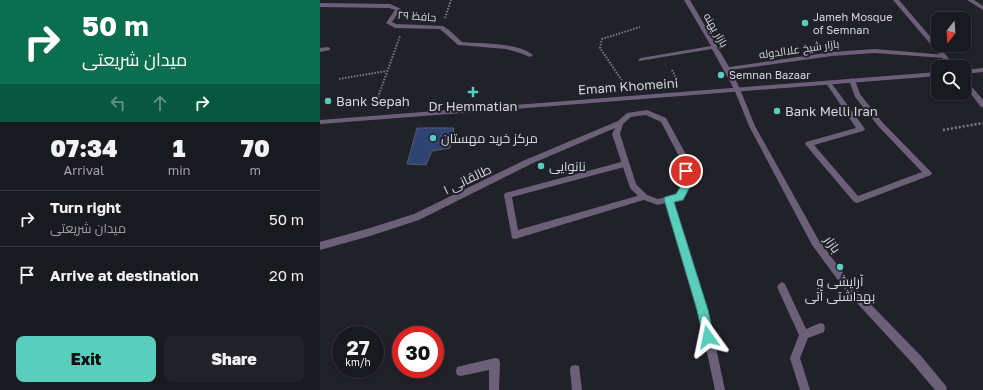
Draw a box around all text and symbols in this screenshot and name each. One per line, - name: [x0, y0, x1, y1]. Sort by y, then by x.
- street label: حافظ ۲۹: [397, 8, 437, 23]
- text: 50 m: [82, 9, 149, 42]
- street label: بازار پهنه: [701, 10, 731, 50]
- place label: Jameh Mosque of Semnan: [813, 10, 893, 36]
- north arrow: [931, 12, 971, 52]
- map controls: [931, 12, 971, 100]
- icon: right: [16, 16, 68, 68]
- marker: Jameh Mosque of Semnan: [800, 18, 810, 28]
- street label: بازار شیخ علاالدوله: [758, 36, 840, 63]
- text: میدان شریعتی: [82, 48, 187, 70]
- button: search: [931, 60, 971, 100]
- place label: Semnan Bazaar: [729, 68, 811, 81]
- marker: Semnan Bazaar: [716, 70, 726, 80]
- street label: Emam Khomeini: [577, 75, 679, 97]
- marker: Dr Hemmatian: [468, 87, 478, 97]
- icon: left: [107, 92, 129, 114]
- icon: ahead: [149, 92, 171, 114]
- icon: right: [191, 92, 213, 114]
- place label: Bank Sepah: [336, 93, 410, 109]
- marker: Bank Sepah: [323, 96, 333, 106]
- place label: Dr Hemmatian: [428, 98, 518, 114]
- place label: Bank Melli Iran: [785, 103, 878, 119]
- marker: Bank Melli Iran: [772, 106, 782, 116]
- place label: مرکز خرید مهستان: [441, 130, 538, 146]
- text: 07:34: [50, 133, 117, 162]
- text: 1: [173, 133, 185, 162]
- text: 70: [241, 133, 270, 162]
- marker: مرکز خرید مهستان: [428, 133, 438, 143]
- pin: [669, 154, 703, 188]
- place label: نانوایی: [549, 158, 586, 174]
- icon: arrive: [675, 160, 697, 182]
- street label: طالقانی ۱: [440, 161, 494, 197]
- marker: نانوایی: [536, 161, 546, 171]
- text: Arrival: [63, 162, 104, 178]
- text: min: [168, 162, 191, 178]
- text: m: [250, 162, 261, 178]
- text: Turn right: [50, 198, 121, 216]
- icon: right: [16, 208, 38, 230]
- text: 50 m: [269, 210, 304, 228]
- text: میدان شریعتی: [50, 220, 126, 236]
- street label: بازار: [821, 231, 845, 256]
- marker: آرایشی و بهداشتی آتی: [835, 262, 845, 272]
- icon: arrive: [16, 264, 38, 286]
- text: Arrive at destination: [50, 266, 199, 284]
- text: 20 m: [269, 266, 304, 284]
- place label: آرایشی و بهداشتی آتی: [805, 273, 875, 304]
- position arrow: [687, 316, 729, 358]
- speed limit sign: 30: [392, 326, 444, 378]
- text: 27: [346, 335, 370, 359]
- button: Exit: [16, 336, 156, 382]
- button: Share: [164, 336, 304, 382]
- text: km/h: [345, 356, 371, 368]

